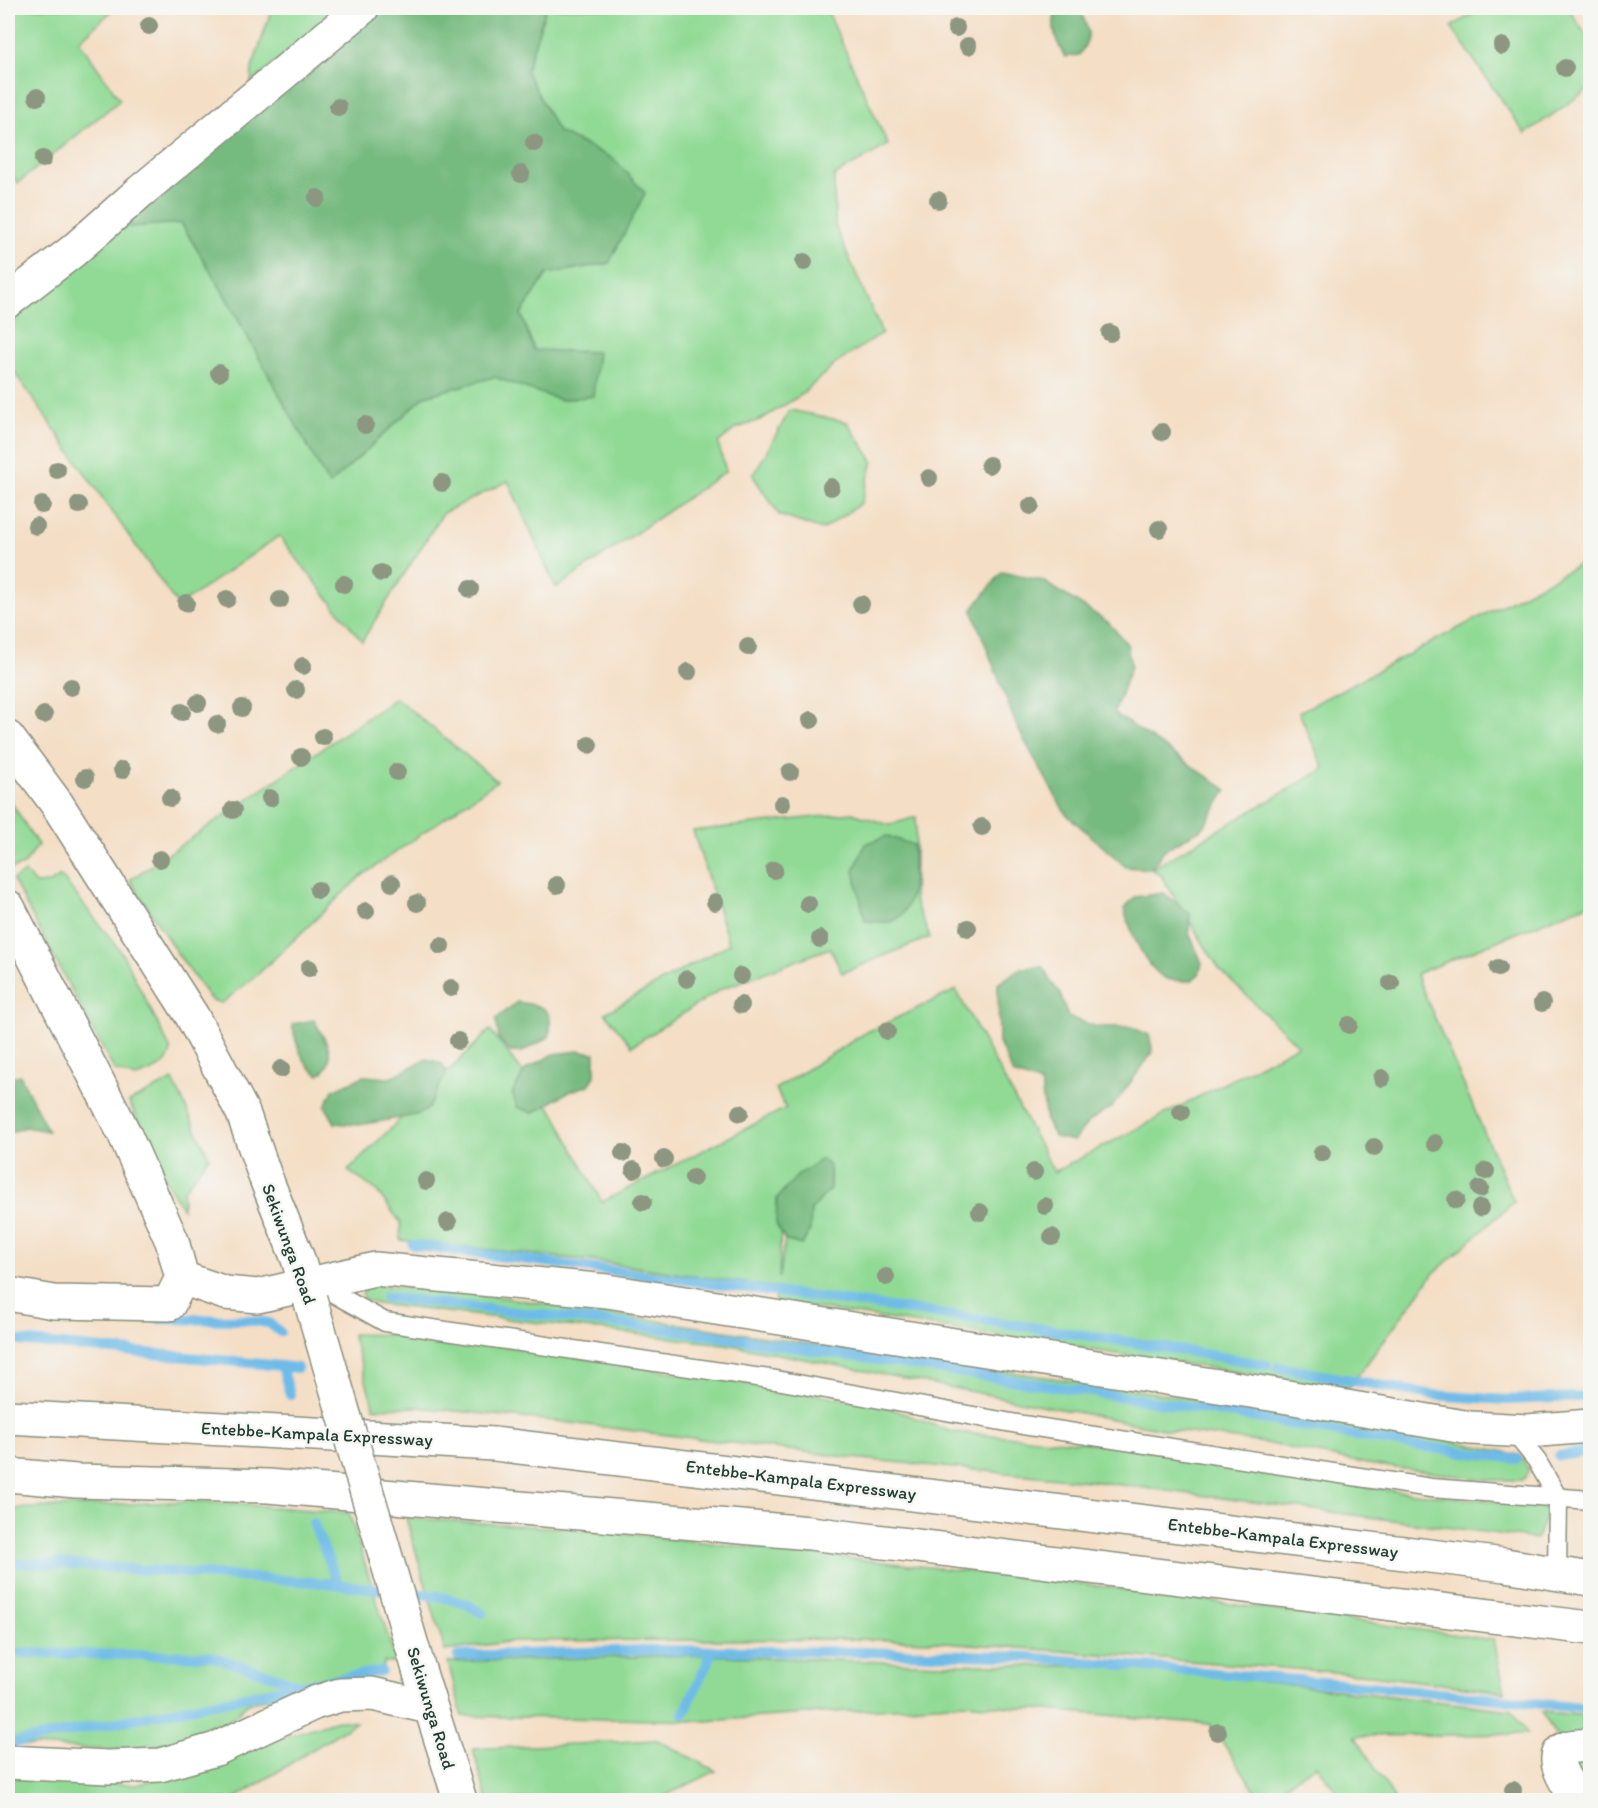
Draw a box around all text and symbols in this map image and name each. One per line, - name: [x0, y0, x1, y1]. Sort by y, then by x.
- street label: Sekiwunga Road: [257, 1181, 321, 1308]
- street label: Entebbe-Kampala Expressway: [201, 1417, 434, 1451]
- street label: Entebbe-Kampala Expressway: [685, 1455, 918, 1505]
- street label: Entebbe-Kampala Expressway: [1167, 1513, 1400, 1563]
- street label: Sekiwunga Road: [402, 1644, 460, 1772]

